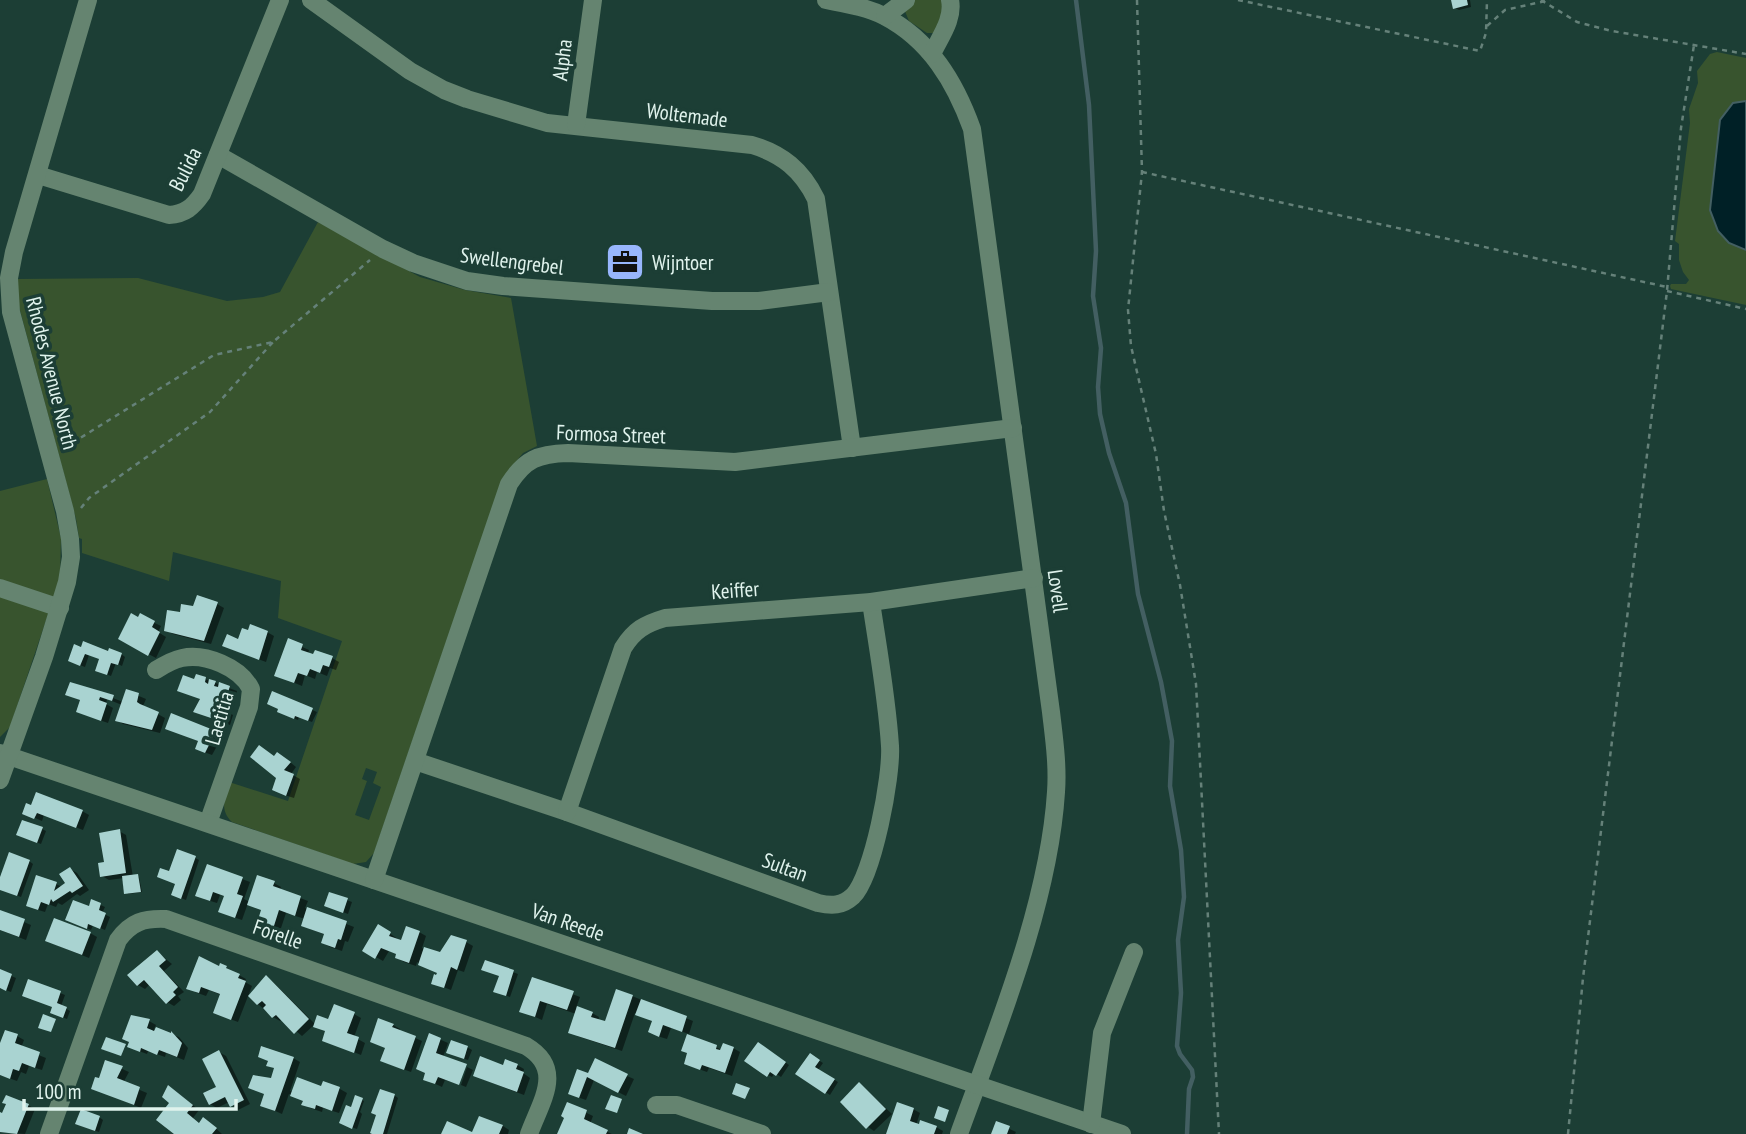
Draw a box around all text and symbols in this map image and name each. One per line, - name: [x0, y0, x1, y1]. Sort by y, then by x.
- street label: Alpha: [546, 38, 578, 82]
- street label: Woltemade: [645, 97, 729, 133]
- street label: Bulida: [163, 142, 207, 196]
- street label: Swellengrebel: [459, 241, 565, 281]
- office icon: Wijntoer: [604, 241, 646, 283]
- place label: Wijntoer: [652, 249, 714, 276]
- street label: Rhodes Avenue North: [20, 294, 84, 452]
- street label: Formosa Street: [556, 419, 666, 449]
- street label: Lovell: [1042, 568, 1074, 614]
- street label: Keiffer: [710, 575, 760, 605]
- street label: Laetitia: [199, 688, 239, 748]
- street label: Sultan: [759, 846, 811, 888]
- street label: Van Reede: [527, 897, 608, 947]
- street label: Forelle: [250, 913, 306, 955]
- scale bar: [24, 1068, 236, 1112]
- text: 100 m: [35, 1078, 81, 1105]

